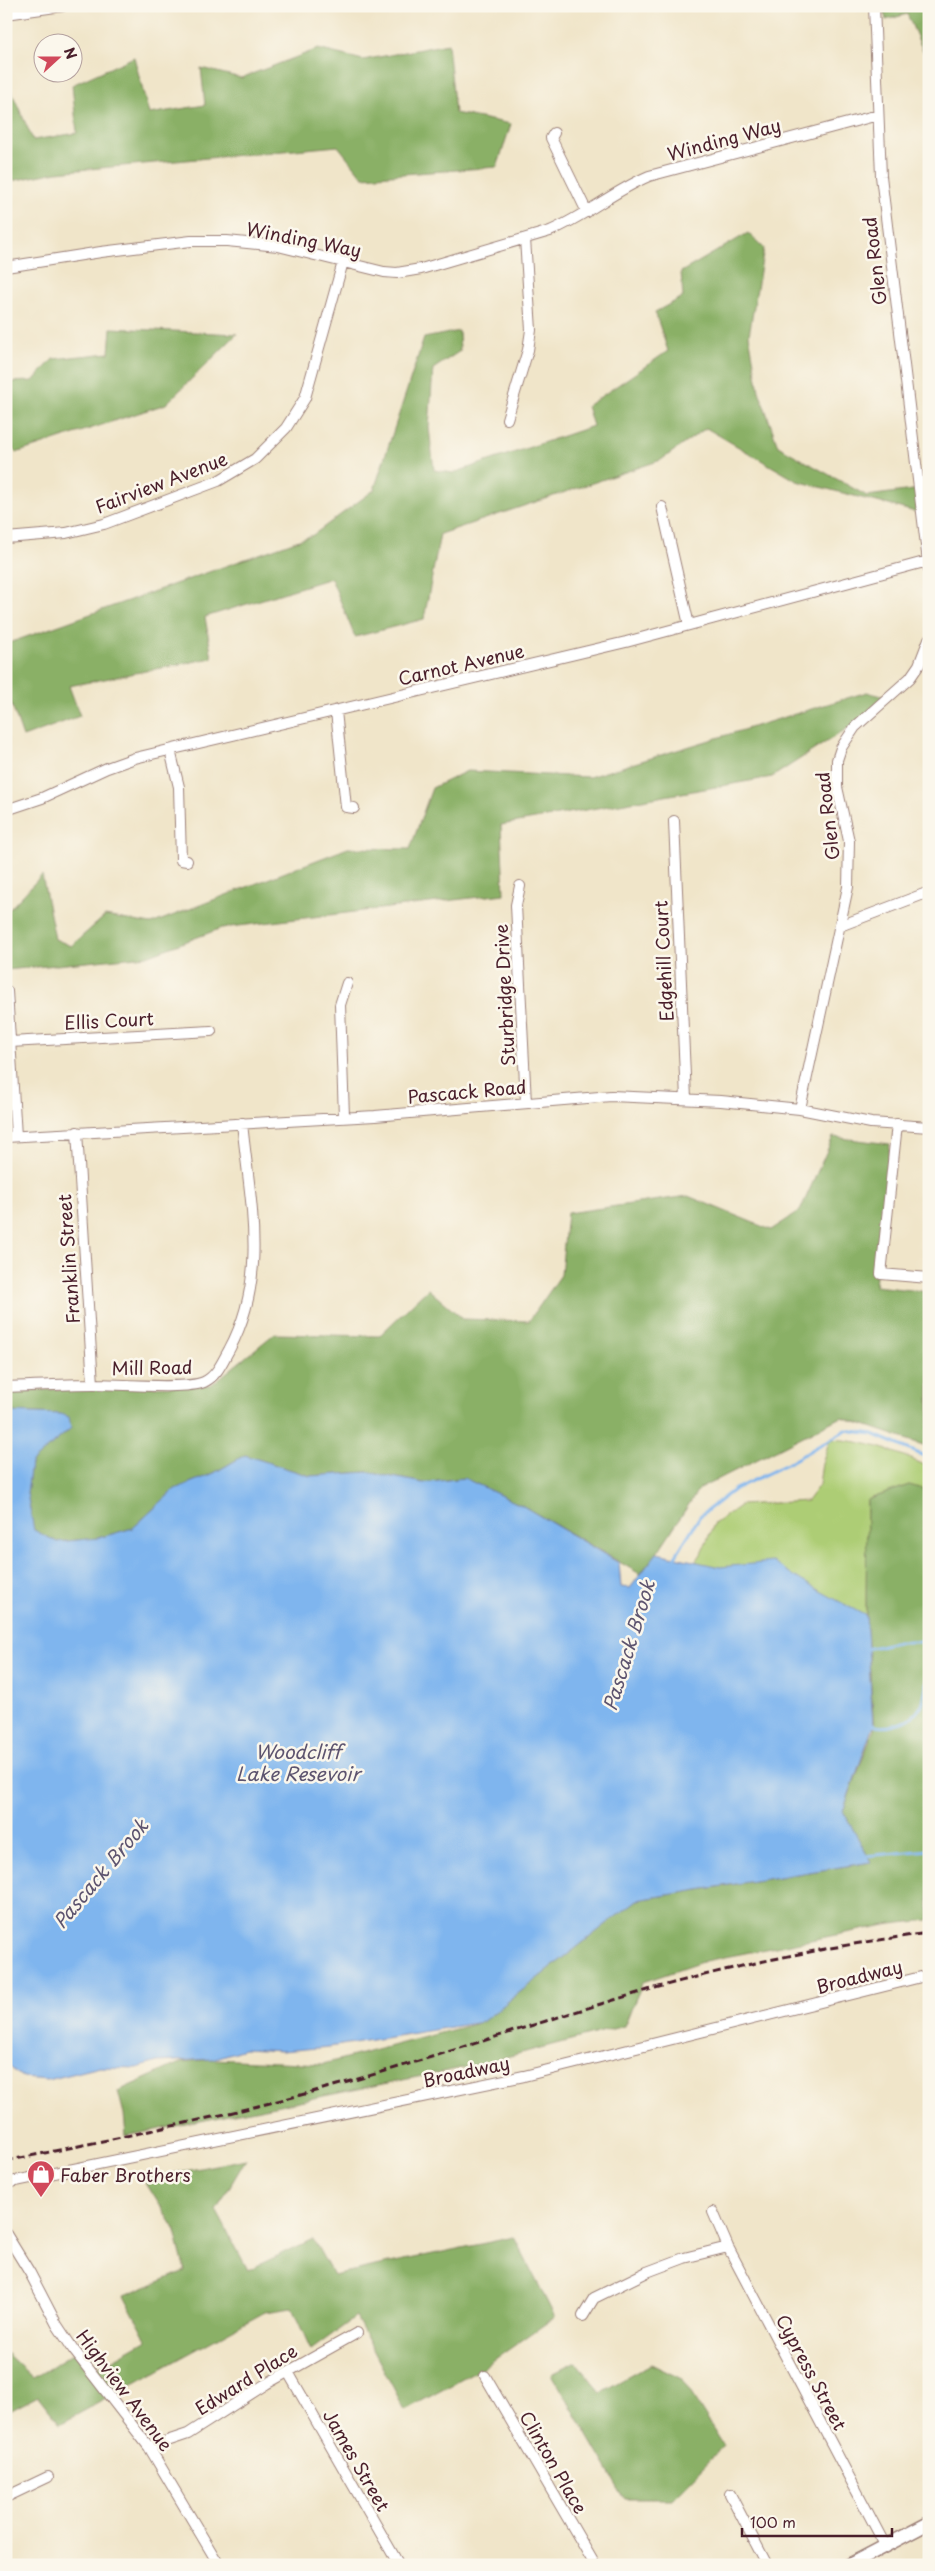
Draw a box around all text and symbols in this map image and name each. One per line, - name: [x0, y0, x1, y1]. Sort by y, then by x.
- north arrow: [32, 32, 82, 82]
- text: N: [59, 44, 82, 62]
- street label: Winding Way: [664, 111, 784, 167]
- street label: Winding Way: [244, 215, 364, 263]
- street label: Glen Road: [855, 215, 893, 307]
- street label: Fairview Avenue: [91, 444, 231, 520]
- street label: Carnot Avenue: [395, 636, 527, 692]
- street label: Glen Road: [808, 770, 846, 862]
- street label: Edgehill Court: [646, 900, 680, 1022]
- street label: Sturbridge Drive: [487, 923, 521, 1067]
- street label: Ellis Court: [64, 1004, 154, 1036]
- street label: Pascack Road: [406, 1072, 528, 1110]
- street label: Franklin Street: [50, 1193, 86, 1325]
- street label: Mill Road: [111, 1353, 193, 1381]
- water label: Pascack Brook: [595, 1575, 661, 1714]
- water label: Woodcliff Lake Resevoir: [236, 1737, 362, 1787]
- water label: Pascack Brook: [46, 1811, 155, 1934]
- street label: Broadway: [813, 1952, 905, 2000]
- street label: Broadway: [420, 2049, 512, 2093]
- shop icon: Faber Brothers: [26, 2159, 56, 2198]
- place label: Faber Brothers: [60, 2161, 191, 2188]
- street label: Cypress Street: [770, 2309, 854, 2435]
- street label: Highview Avenue: [70, 2324, 180, 2456]
- street label: Edward Place: [190, 2337, 302, 2421]
- street label: James Street: [317, 2404, 397, 2516]
- street label: Clinton Place: [514, 2406, 594, 2518]
- scale bar: [742, 2506, 892, 2538]
- text: 100 m: [750, 2510, 796, 2533]

